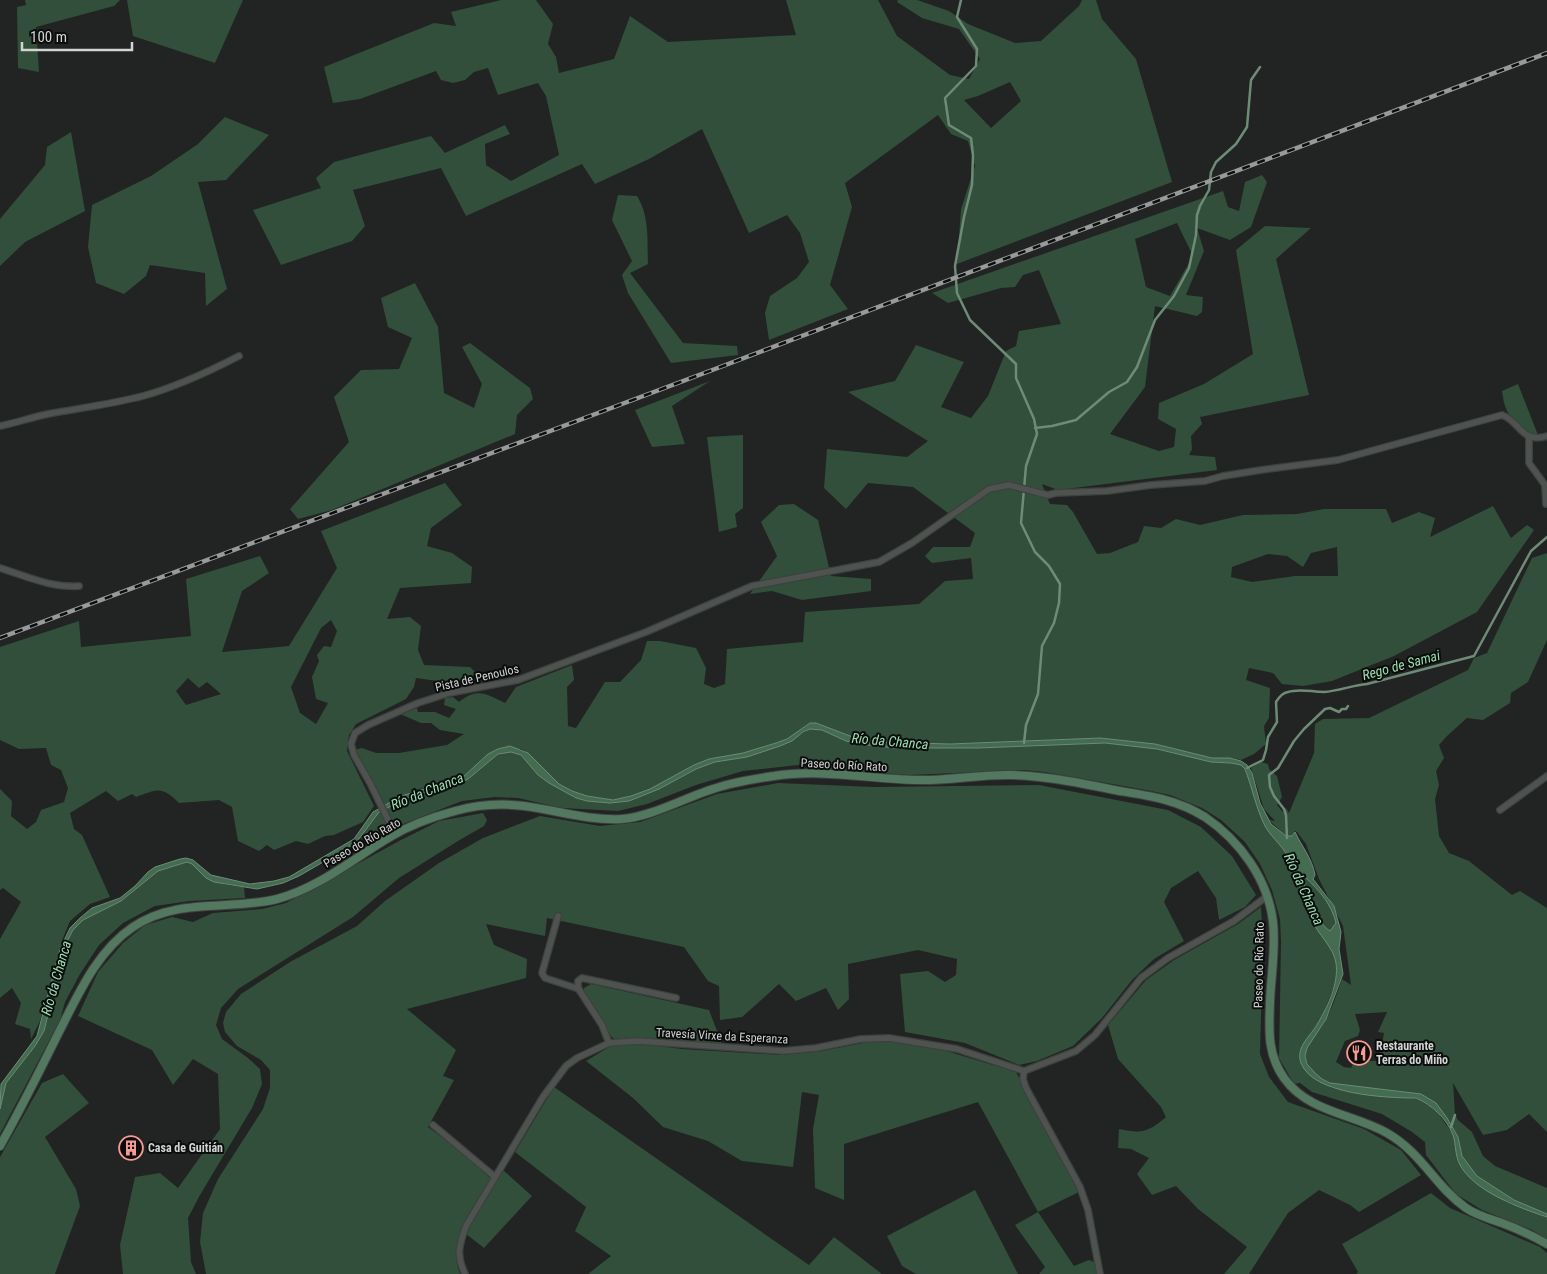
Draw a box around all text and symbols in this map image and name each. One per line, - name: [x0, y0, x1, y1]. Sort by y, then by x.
- scale bar: [22, 20, 132, 52]
- text: 100 m: [30, 28, 67, 46]
- water label: Rego de Samai: [1360, 647, 1443, 683]
- street label: Pista de Penoulos: [434, 662, 520, 694]
- water label: Río da Chanca: [851, 730, 929, 752]
- street label: Paseo do Río Rato: [800, 756, 888, 774]
- water label: Río da Chanca: [388, 769, 466, 813]
- street label: Paseo do Río Rato: [321, 815, 403, 871]
- water label: Río da Chanca: [1281, 851, 1327, 927]
- street label: Paseo do Río Rato: [1251, 922, 1267, 1008]
- water label: Río da Chanca: [38, 939, 74, 1017]
- street label: Travesía Virxe da Esperanza: [655, 1026, 789, 1046]
- place label: Restaurante Terras do Miño: [1376, 1039, 1448, 1067]
- restaurant icon: Restaurante Terras do Miño: [1346, 1040, 1372, 1066]
- building icon: Casa de Guitián: [118, 1135, 144, 1161]
- place label: Casa de Guitián: [148, 1141, 223, 1155]

